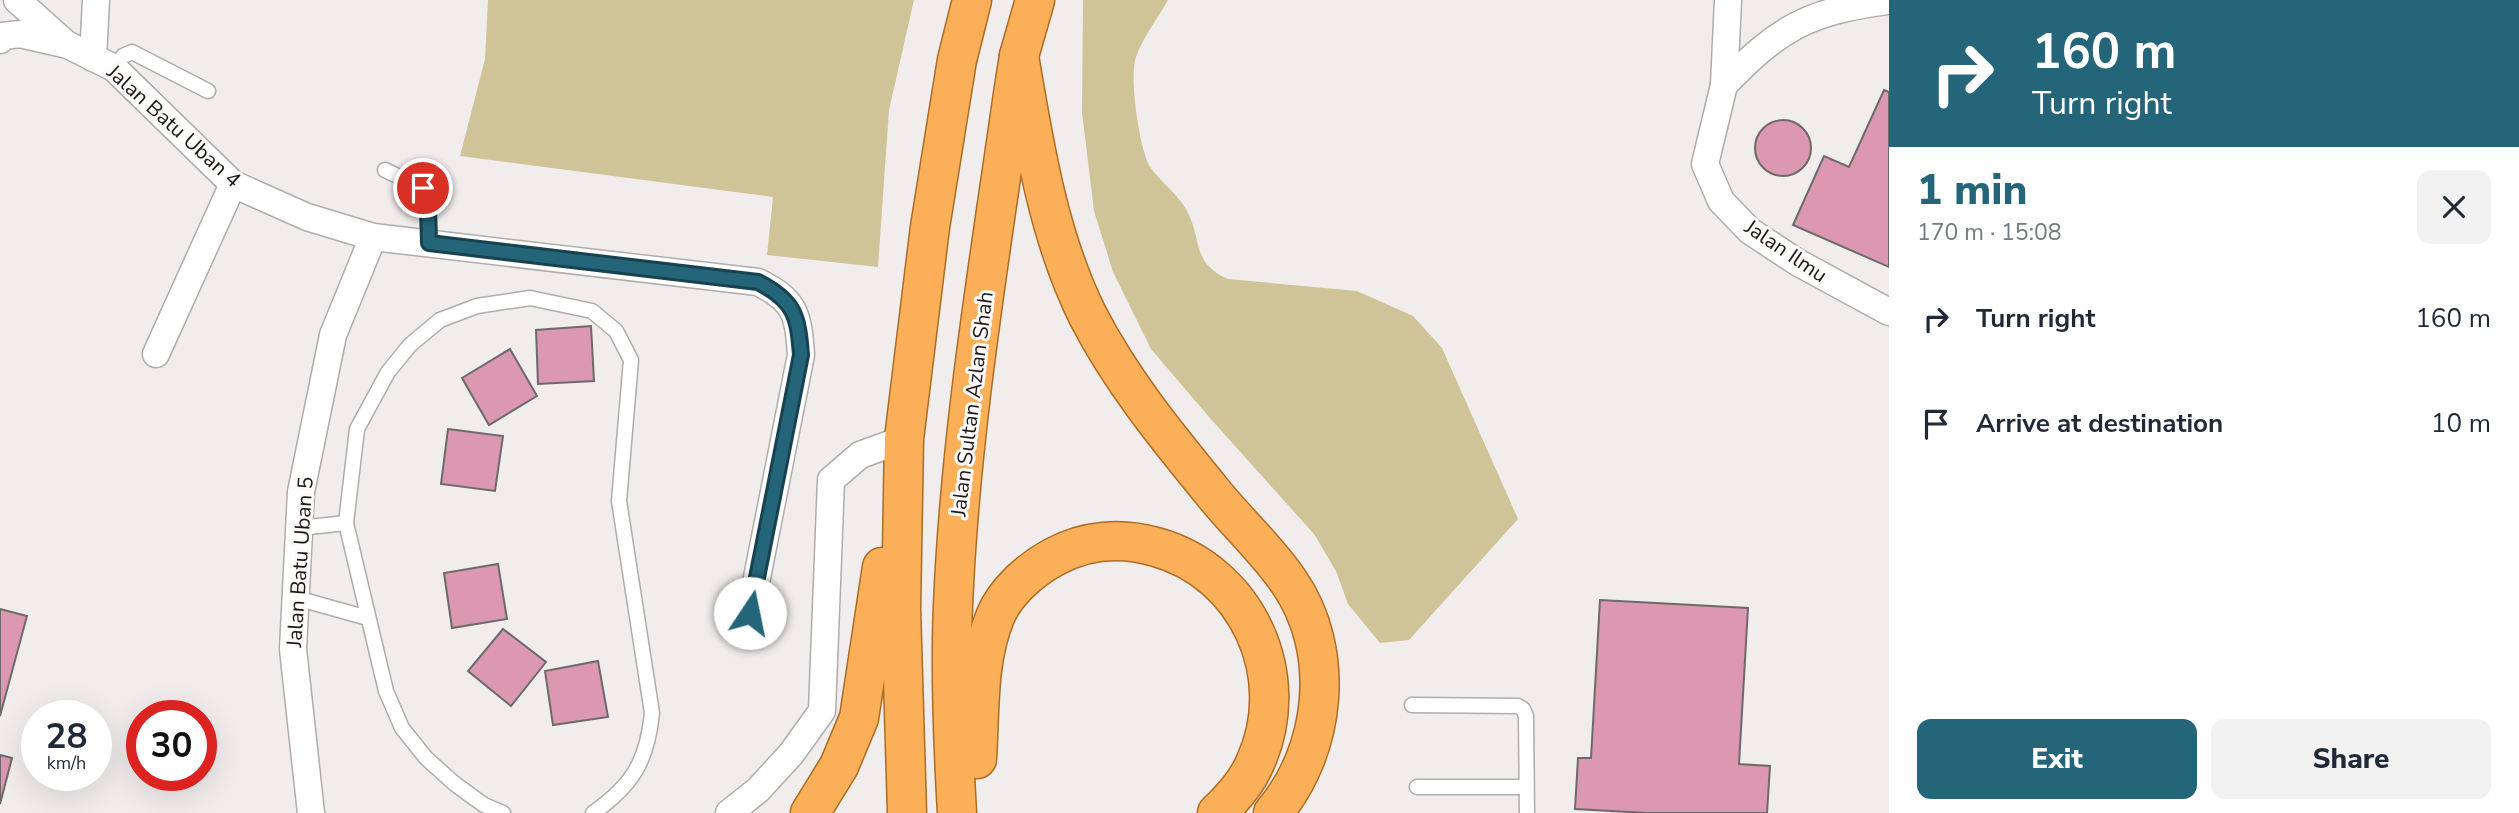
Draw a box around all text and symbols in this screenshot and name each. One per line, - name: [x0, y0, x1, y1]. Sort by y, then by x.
- text: 160 m: [2032, 18, 2176, 85]
- icon: right: [1917, 28, 2008, 119]
- street label: Jalan Batu Uban 4: [100, 58, 247, 194]
- text: Turn right: [2032, 82, 2172, 125]
- pin: [393, 158, 453, 218]
- text: 1 min: [1917, 162, 2027, 219]
- icon: arrive: [404, 169, 442, 207]
- button: close: [2417, 170, 2491, 244]
- street label: Jalan Ilmu: [1738, 213, 1833, 289]
- text: 170 m · 15:08: [1917, 217, 2062, 248]
- street label: Jalan Sultan Azlan Shah: [944, 290, 1000, 519]
- icon: right: [1917, 300, 1955, 338]
- text: Turn right: [1976, 301, 2095, 336]
- text: 160 m: [2415, 301, 2491, 336]
- icon: arrive: [1917, 405, 1955, 443]
- text: Arrive at destination: [1976, 406, 2223, 441]
- text: 10 m: [2431, 406, 2491, 441]
- street label: Jalan Batu Uban 5: [280, 476, 320, 649]
- position arrow: [713, 576, 787, 650]
- speed limit sign: 30: [126, 700, 217, 791]
- text: 28: [45, 713, 88, 760]
- button: Exit: [1917, 719, 2197, 799]
- button: Share: [2211, 719, 2491, 799]
- text: km/h: [47, 751, 86, 775]

